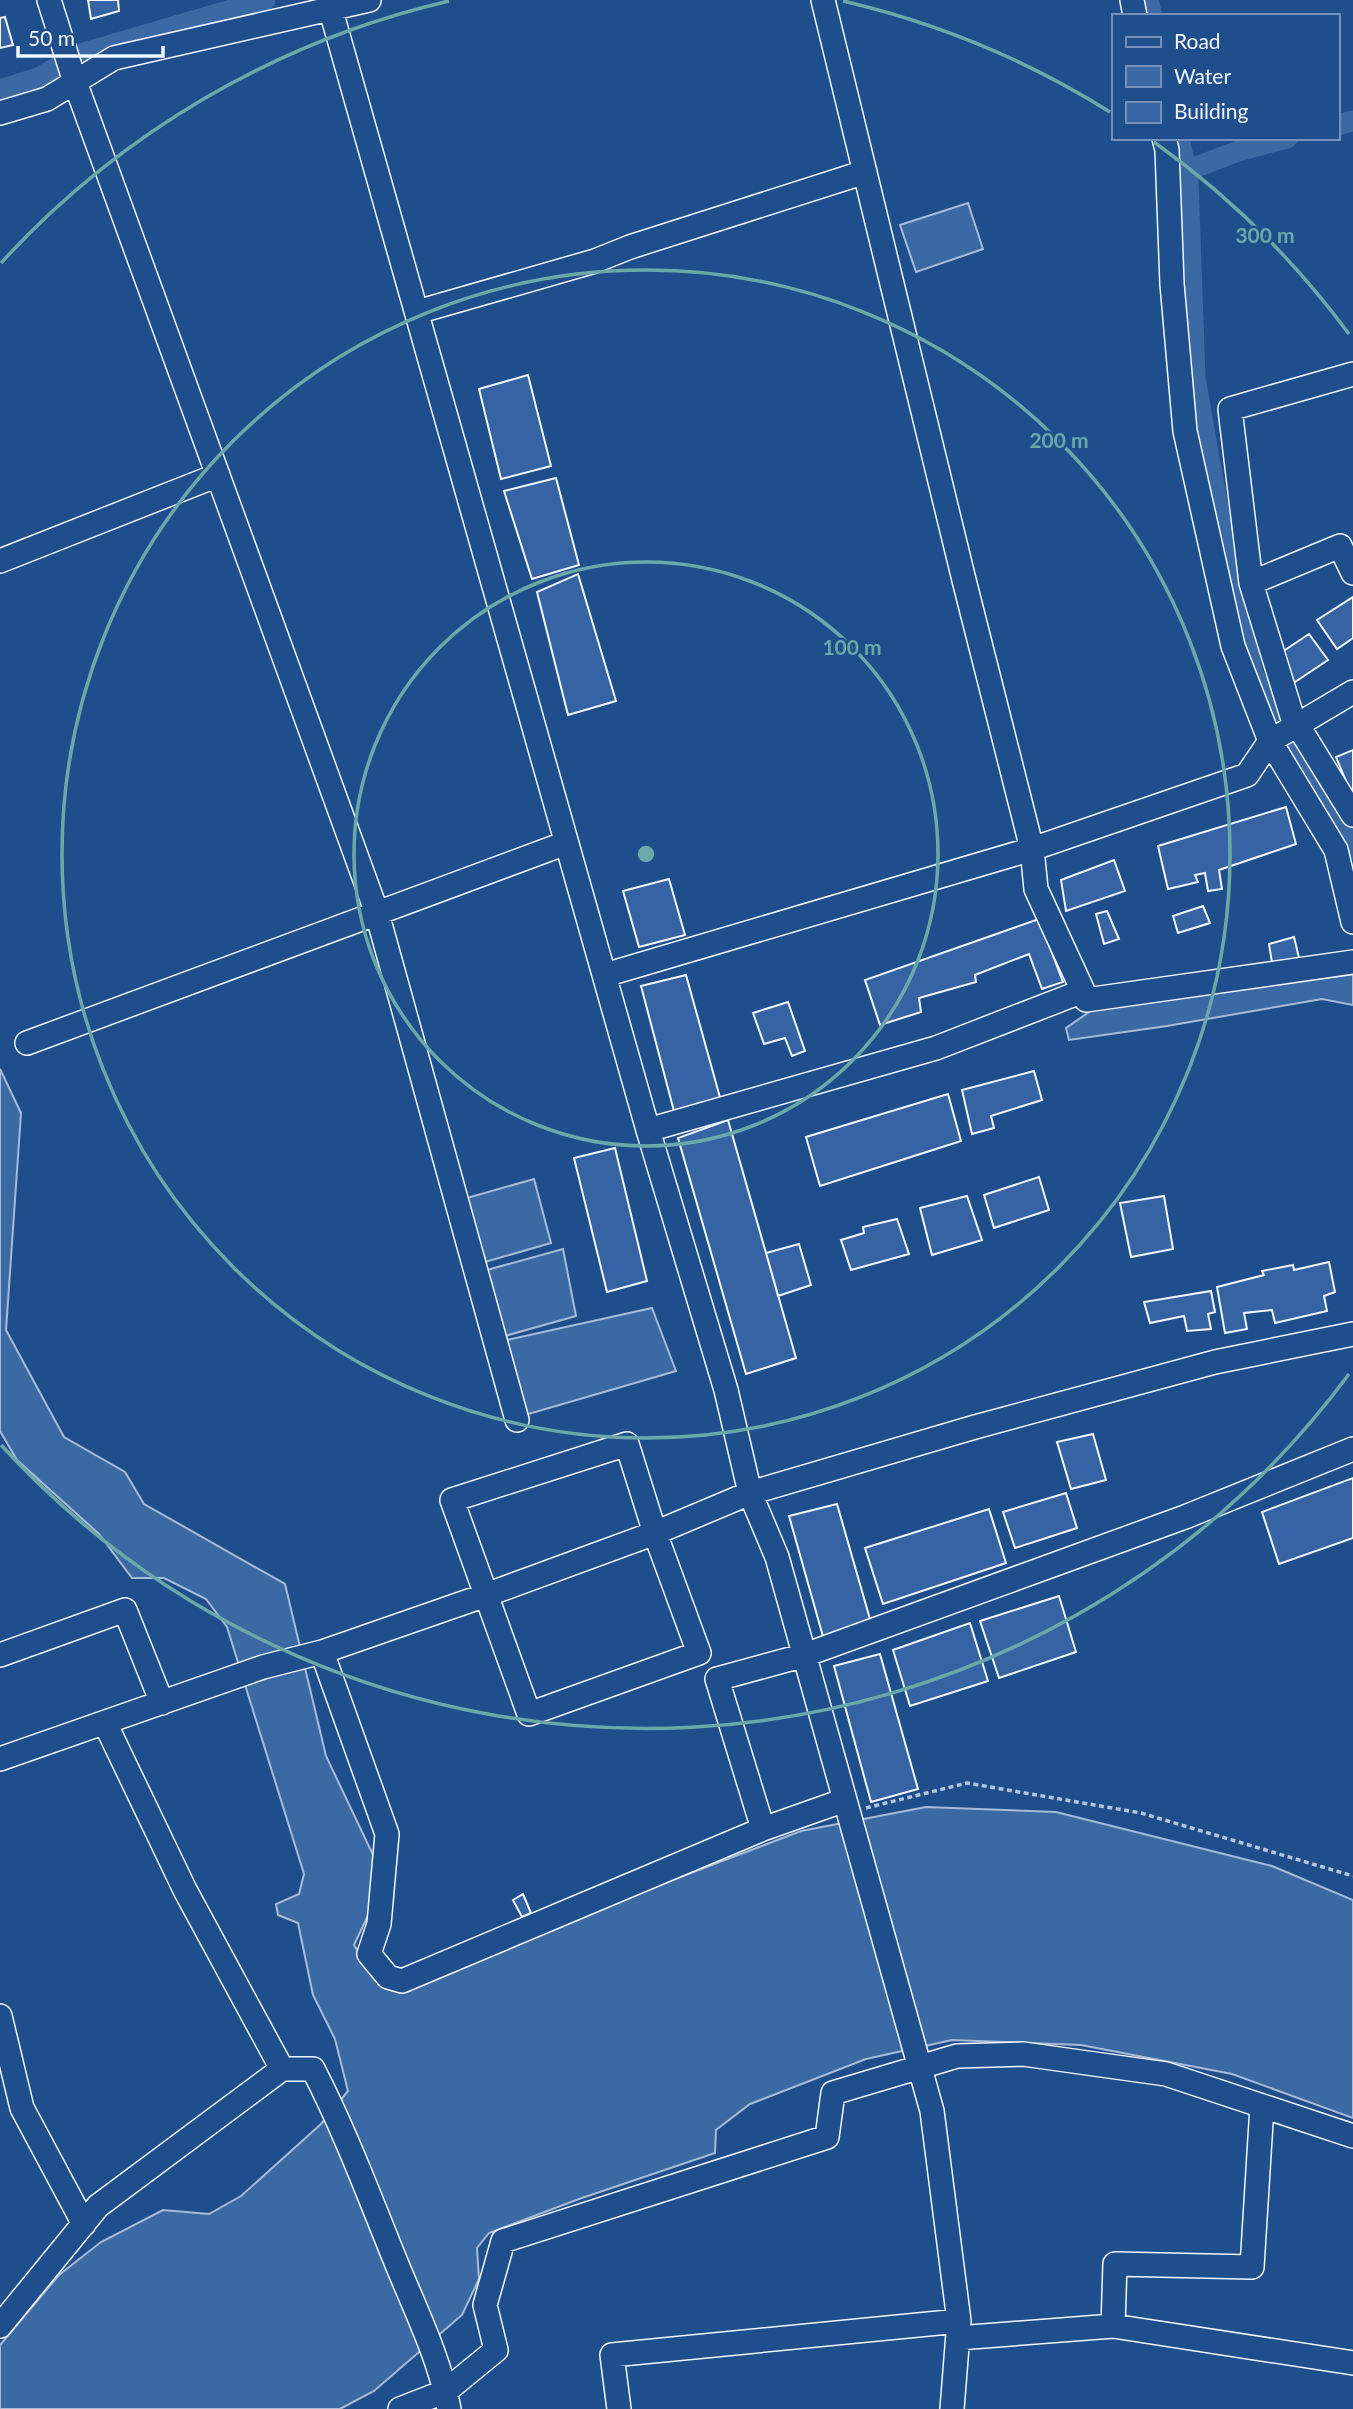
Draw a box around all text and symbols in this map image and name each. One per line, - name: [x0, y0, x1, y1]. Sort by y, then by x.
- scale bar: [18, 14, 163, 58]
- legend: [1112, 14, 1339, 140]
- text: 50 m: [28, 25, 75, 50]
- text: Road: [1174, 28, 1221, 53]
- text: Water: [1174, 63, 1231, 88]
- text: Building: [1174, 98, 1249, 123]
- text: 300 m: [1235, 222, 1295, 247]
- text: 200 m: [1029, 427, 1089, 452]
- text: 100 m: [822, 634, 882, 659]
- centre of rings: [634, 842, 658, 866]

